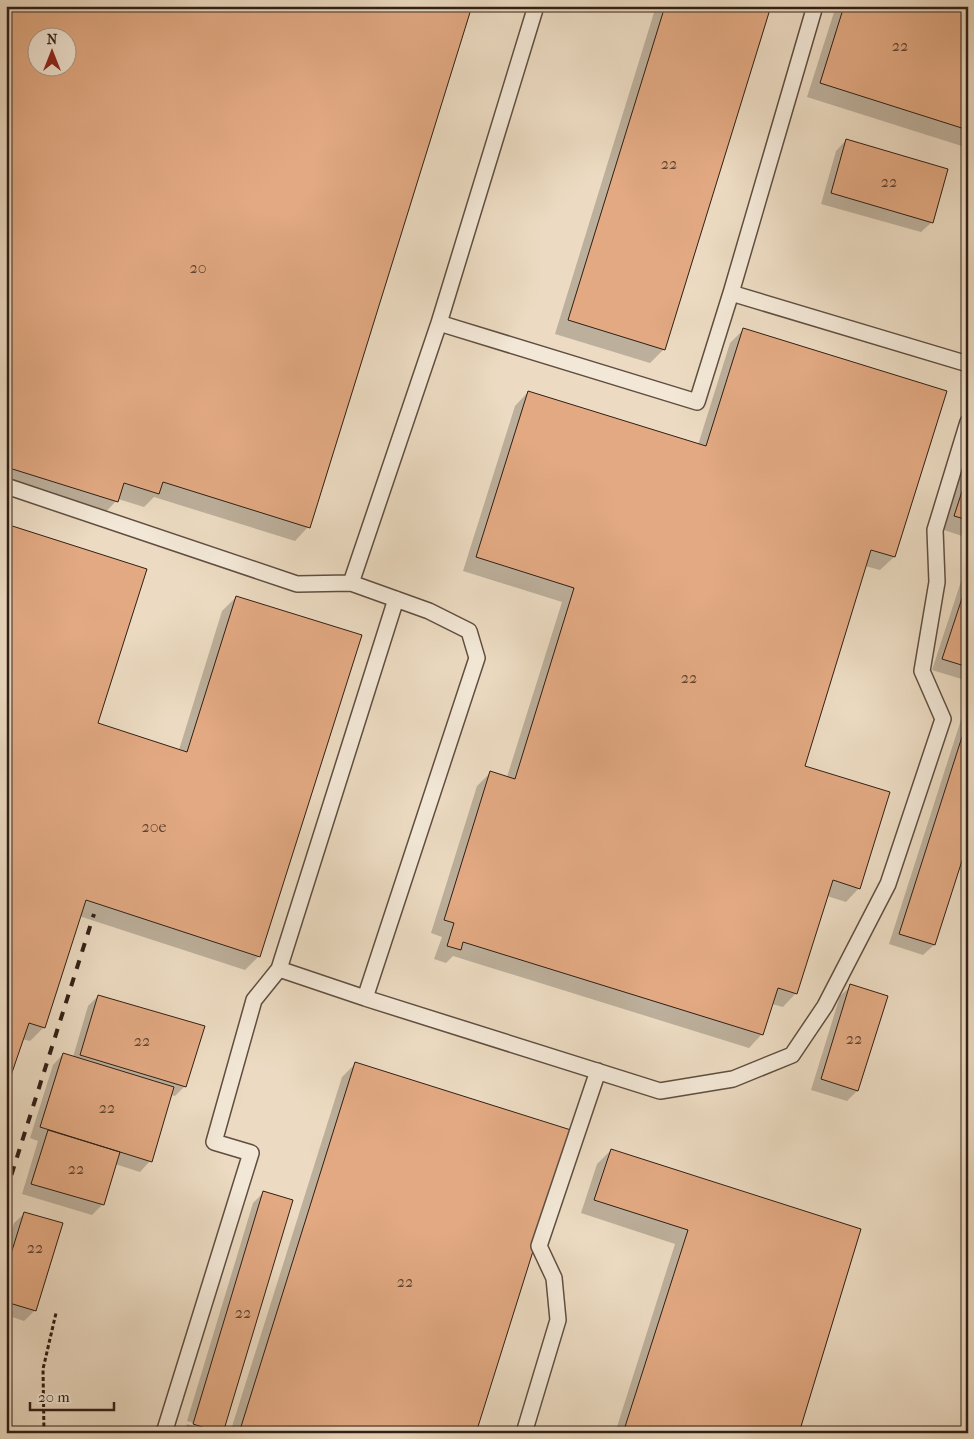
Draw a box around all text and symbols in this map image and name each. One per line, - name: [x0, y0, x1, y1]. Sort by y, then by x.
- north arrow: [28, 28, 78, 78]
- text: N: [47, 31, 58, 48]
- house number: 22: [892, 36, 908, 55]
- house number: 22: [661, 154, 677, 173]
- house number: 22: [881, 172, 897, 191]
- house number: 20: [189, 258, 207, 277]
- house number: 22: [681, 668, 697, 687]
- house number: 20e: [142, 817, 167, 836]
- house number: 22: [846, 1029, 862, 1048]
- house number: 22: [134, 1031, 150, 1050]
- house number: 22: [99, 1098, 115, 1117]
- house number: 22: [68, 1159, 84, 1178]
- house number: 22: [27, 1238, 43, 1257]
- house number: 22: [397, 1272, 413, 1291]
- house number: 22: [235, 1303, 251, 1322]
- scale bar: [30, 1379, 114, 1411]
- text: 20 m: [38, 1388, 70, 1406]

